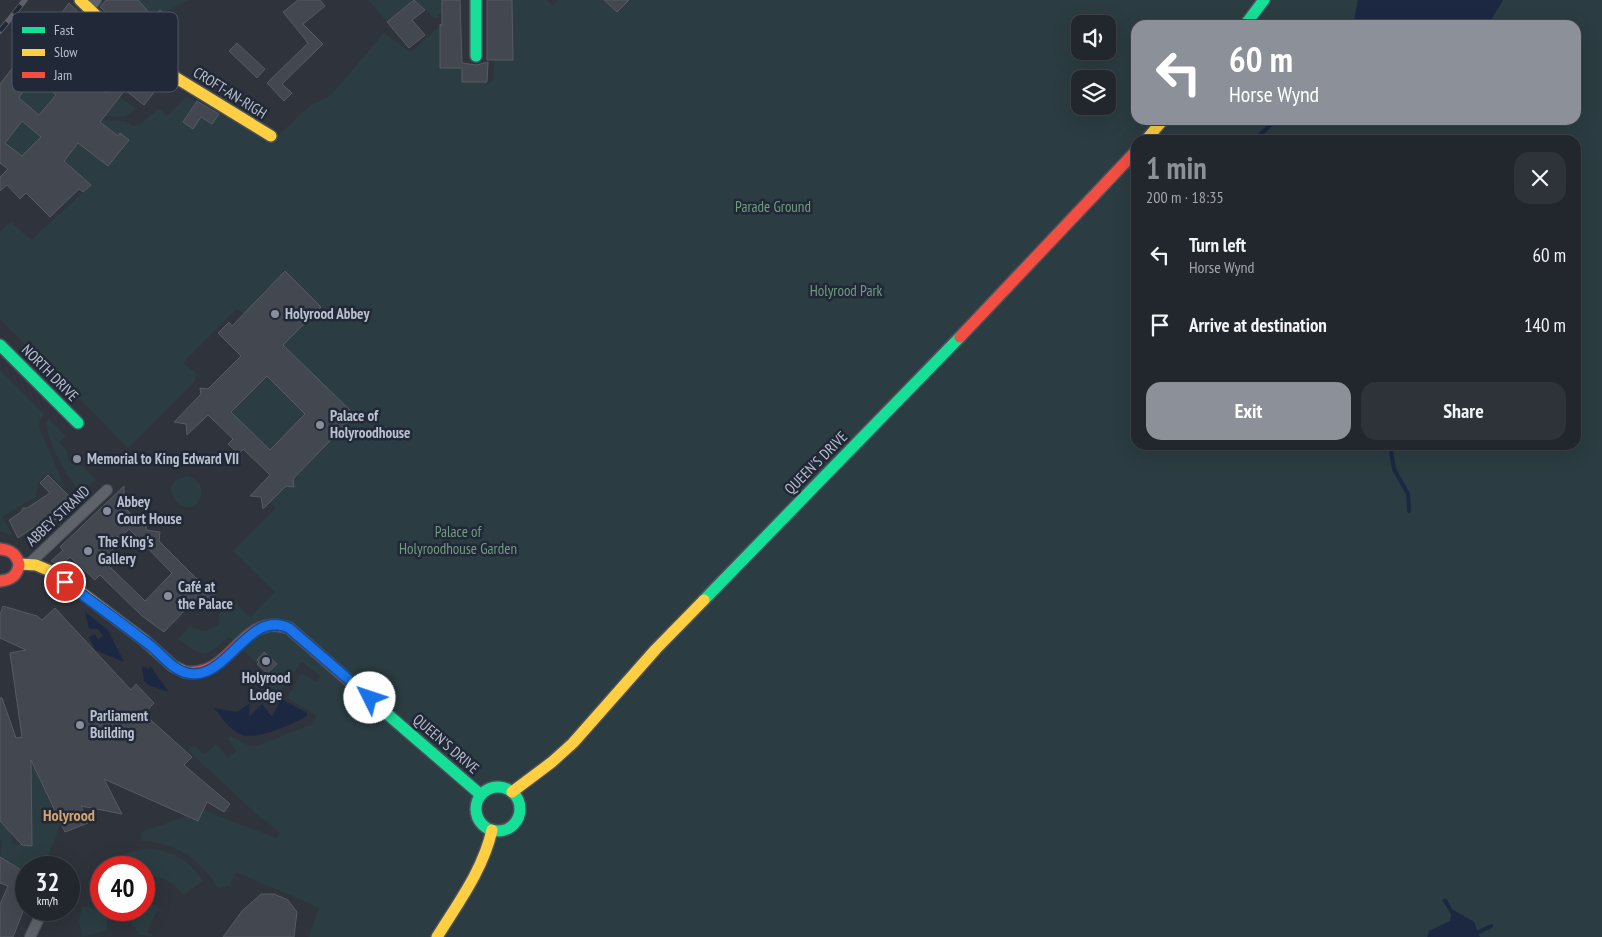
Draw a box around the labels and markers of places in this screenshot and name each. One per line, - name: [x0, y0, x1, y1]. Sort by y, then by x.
- place label: Holyrood Abbey: [285, 304, 370, 323]
- marker: Holyrood Abbey: [269, 308, 281, 320]
- place label: Palace of Holyroodhouse: [330, 406, 411, 442]
- marker: Palace of Holyroodhouse: [314, 419, 326, 431]
- place label: Memorial to King Edward VII: [87, 449, 239, 468]
- marker: Memorial to King Edward VII: [71, 453, 83, 465]
- place label: Abbey Court House: [116, 492, 182, 528]
- marker: Abbey Court House: [101, 505, 113, 517]
- place label: The King's Gallery: [98, 532, 153, 568]
- marker: The King's Gallery: [82, 545, 94, 557]
- pin: [44, 561, 86, 603]
- place label: Café at the Palace: [178, 577, 233, 613]
- marker: Café at the Palace: [162, 590, 174, 602]
- marker: Holyrood Lodge: [260, 655, 272, 667]
- place label: Holyrood Lodge: [242, 668, 291, 704]
- place label: Parliament Building: [90, 706, 149, 742]
- marker: Parliament Building: [74, 719, 86, 731]

